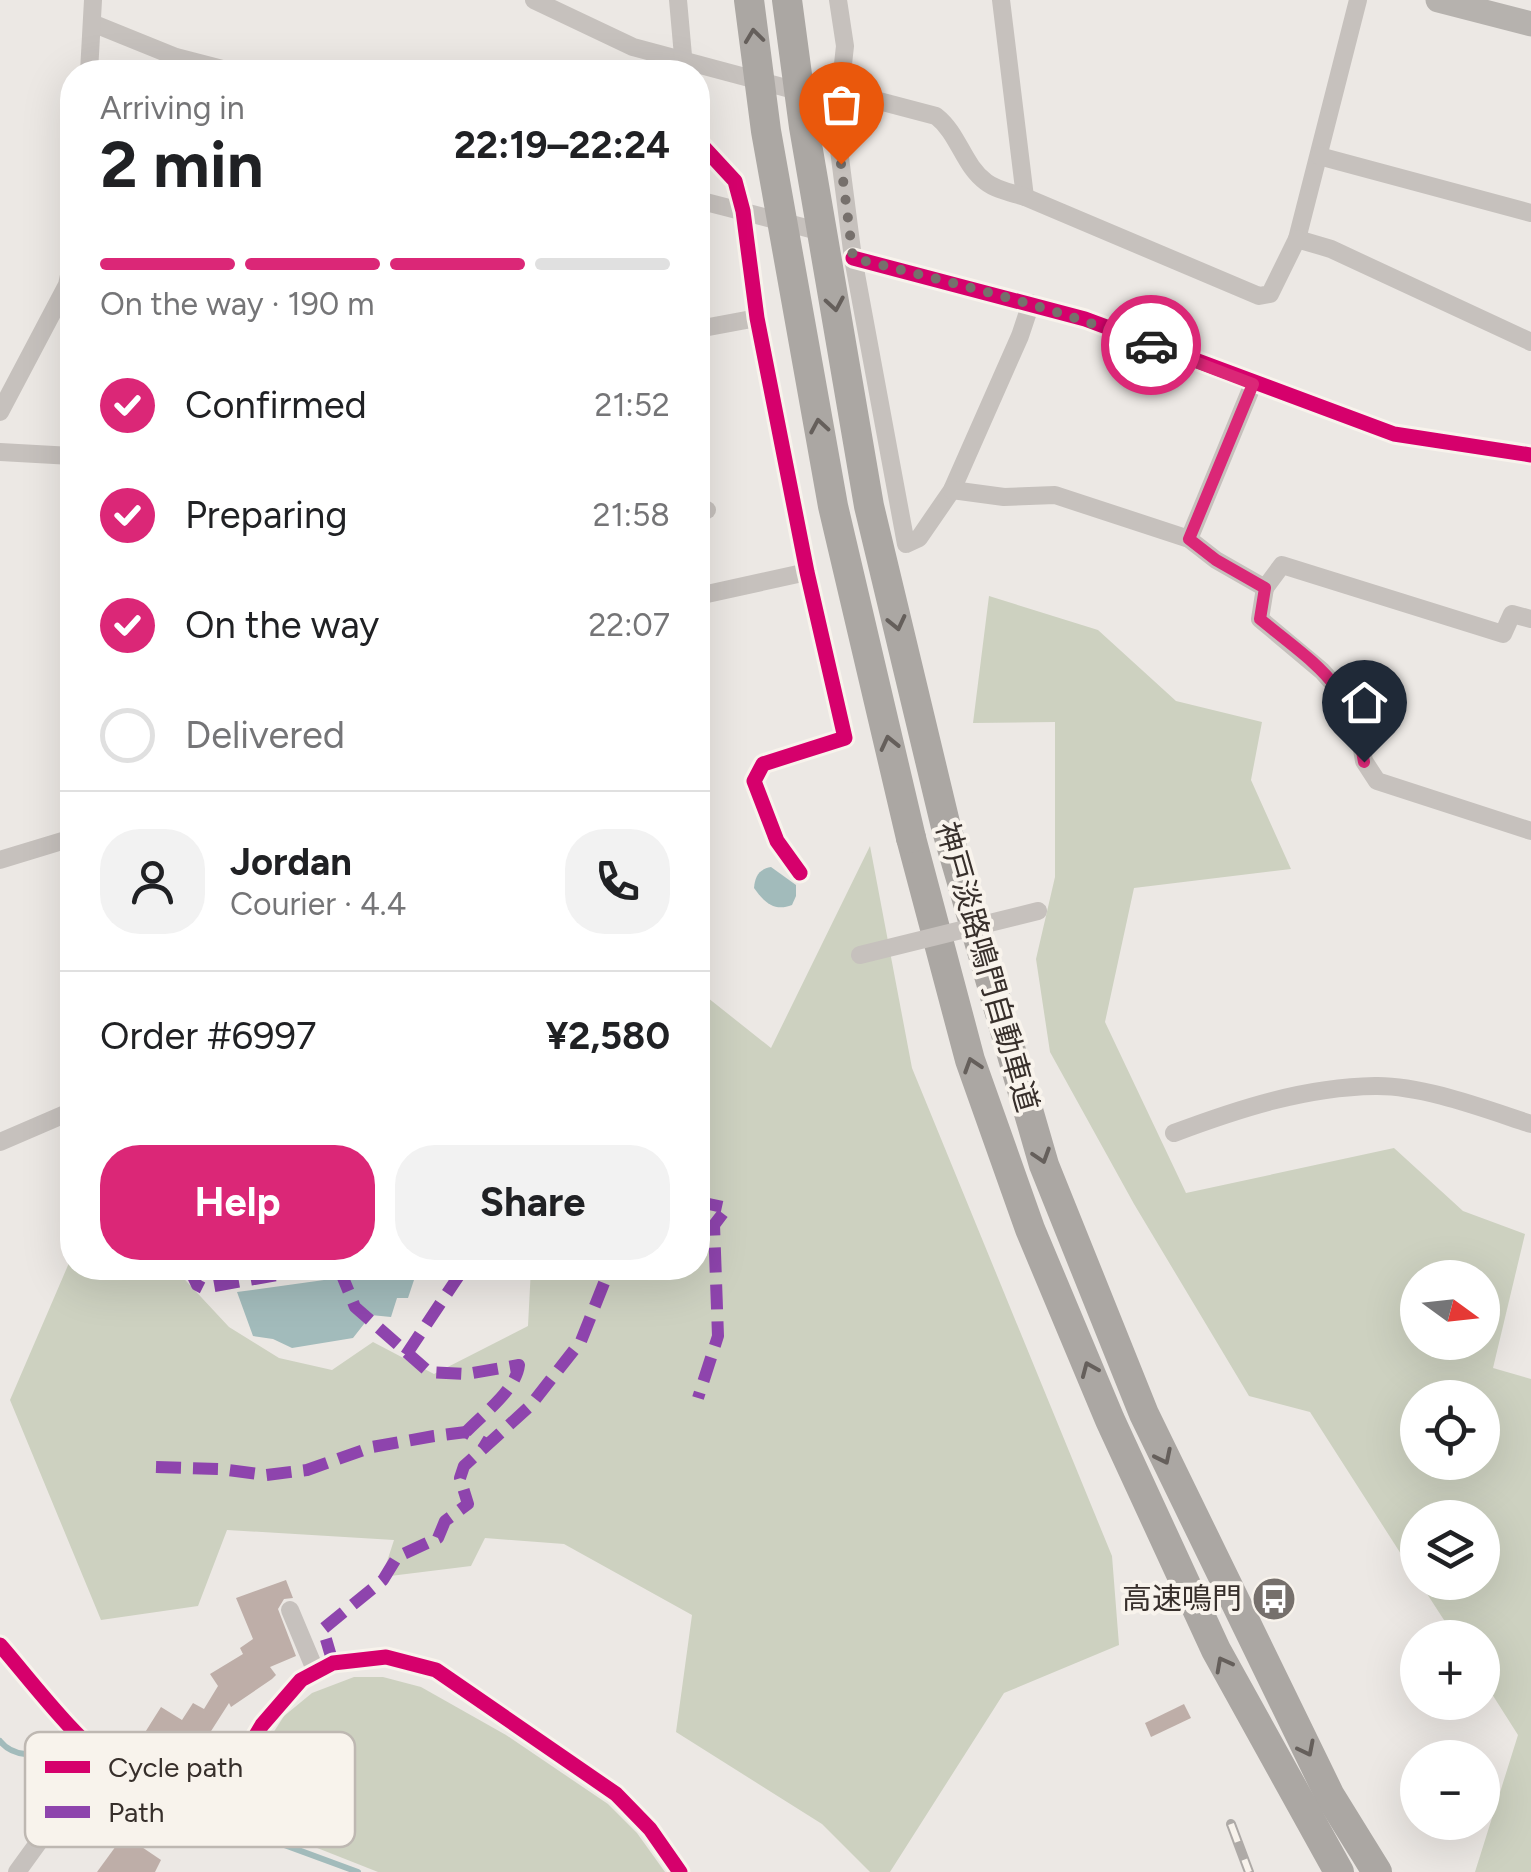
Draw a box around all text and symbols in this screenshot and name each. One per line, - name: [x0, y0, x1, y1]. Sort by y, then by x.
- one-way arrow: [744, 28, 765, 44]
- pin: [799, 62, 884, 165]
- icon: bag: [814, 77, 869, 132]
- text: Arriving in: [100, 89, 245, 127]
- text: 22:19–22:24: [454, 122, 670, 168]
- text: 2 min: [100, 125, 264, 203]
- text: On the way · 190 m: [100, 285, 374, 323]
- one-way arrow: [824, 295, 845, 312]
- courier: [1101, 295, 1201, 395]
- icon: car: [1124, 318, 1179, 373]
- icon: check: [100, 378, 155, 433]
- text: Confirmed: [185, 382, 367, 428]
- text: 21:52: [595, 386, 670, 424]
- one-way arrow: [809, 418, 830, 434]
- icon: check: [100, 488, 155, 543]
- text: Preparing: [185, 492, 347, 538]
- text: 21:58: [593, 496, 670, 534]
- icon: check: [100, 598, 155, 653]
- text: On the way: [185, 602, 379, 648]
- text: 22:07: [588, 606, 670, 644]
- one-way arrow: [885, 614, 906, 631]
- pin: [1322, 660, 1407, 763]
- icon: home: [1337, 675, 1392, 730]
- text: Delivered: [185, 712, 345, 758]
- one-way arrow: [880, 735, 901, 752]
- street label: 神戸淡路鳴門自動車道: [928, 818, 1047, 1116]
- button: person: [100, 829, 205, 934]
- button: phone: [565, 829, 670, 934]
- text: Jordan: [230, 839, 352, 885]
- text: Courier · 4.4: [230, 885, 406, 923]
- text: Order #6997: [100, 1013, 316, 1059]
- text: ¥2,580: [546, 1013, 670, 1059]
- one-way arrow: [964, 1058, 984, 1075]
- button: Help: [100, 1145, 375, 1260]
- button: Share: [395, 1145, 670, 1260]
- one-way arrow: [1030, 1146, 1050, 1163]
- north arrow: [1400, 1260, 1500, 1360]
- map controls: [1400, 1260, 1500, 1840]
- one-way arrow: [1080, 1361, 1100, 1379]
- button: locate: [1400, 1380, 1500, 1480]
- one-way arrow: [1152, 1446, 1172, 1464]
- button: layers: [1400, 1500, 1500, 1600]
- bus stop icon: 高速鳴門: [1251, 1576, 1297, 1622]
- place label: 高速鳴門: [1122, 1580, 1242, 1617]
- button: +: [1400, 1620, 1500, 1720]
- one-way arrow: [1216, 1657, 1236, 1675]
- legend: [25, 1732, 355, 1847]
- one-way arrow: [1294, 1738, 1314, 1756]
- button: −: [1400, 1740, 1500, 1840]
- text: Cycle path: [108, 1750, 243, 1784]
- text: Path: [108, 1795, 164, 1829]

